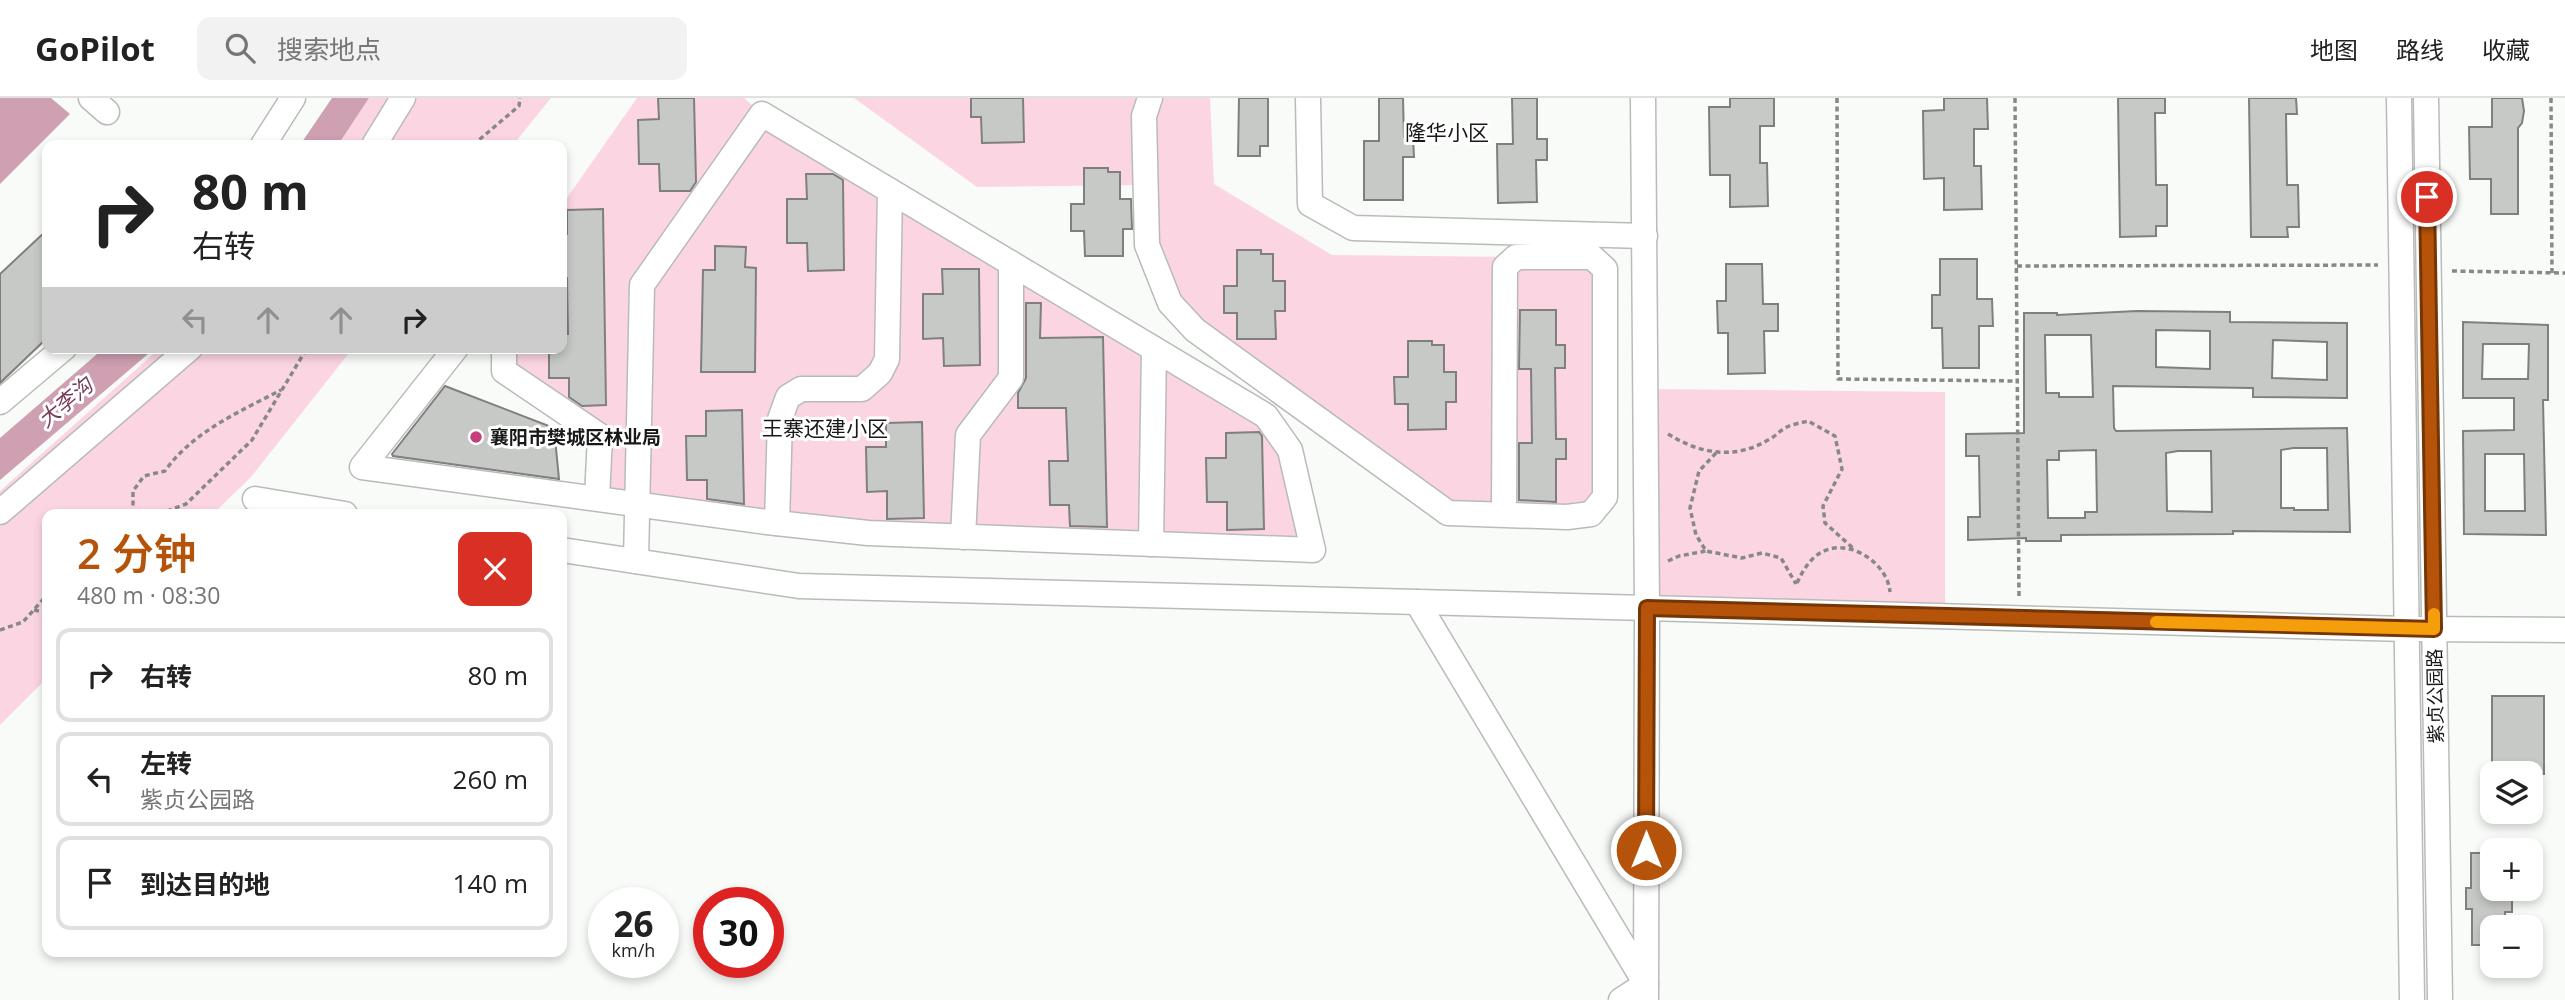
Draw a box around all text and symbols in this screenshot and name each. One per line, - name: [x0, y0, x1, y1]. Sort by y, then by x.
- search box: [197, 17, 687, 80]
- text: GoPilot: [35, 26, 155, 71]
- icon: search: [221, 29, 259, 67]
- text: 搜索地点: [277, 31, 381, 67]
- text: 地图: [2310, 33, 2358, 66]
- text: 路线: [2396, 33, 2444, 66]
- text: 收藏: [2482, 33, 2530, 66]
- district label: 隆华小区: [1405, 118, 1489, 146]
- text: 80 m: [192, 158, 309, 224]
- pin: [2397, 167, 2457, 227]
- icon: right: [77, 168, 168, 259]
- icon: arrive: [2408, 178, 2446, 216]
- text: 右转: [192, 224, 256, 267]
- icon: left: [176, 301, 214, 339]
- icon: ahead: [249, 301, 287, 339]
- icon: ahead: [322, 301, 360, 339]
- icon: right: [395, 301, 433, 339]
- water label: 大李沟: [32, 370, 100, 433]
- district label: 王寨还建小区: [762, 414, 888, 442]
- place label: 襄阳市樊城区林业局: [490, 424, 661, 450]
- marker: 襄阳市樊城区林业局: [468, 429, 484, 445]
- text: 2 分钟: [77, 524, 196, 581]
- button: close: [458, 532, 532, 606]
- text: 480 m · 08:30: [77, 579, 220, 611]
- street label: 紫贞公园路: [2421, 648, 2449, 744]
- icon: right: [81, 656, 119, 694]
- text: 80 m: [467, 657, 528, 693]
- text: 右转: [140, 658, 192, 694]
- text: 左转: [140, 745, 192, 781]
- icon: left: [81, 760, 119, 798]
- text: 260 m: [453, 761, 528, 797]
- map controls: [2480, 761, 2543, 978]
- button: layers: [2480, 761, 2543, 824]
- text: 紫贞公园路: [140, 783, 255, 815]
- position arrow: [1609, 813, 1683, 887]
- button: +: [2480, 838, 2543, 901]
- icon: arrive: [81, 864, 119, 902]
- text: 140 m: [453, 865, 528, 901]
- text: 到达目的地: [140, 866, 270, 902]
- speed limit sign: 30: [693, 887, 784, 978]
- text: 26: [613, 900, 654, 947]
- button: −: [2480, 915, 2543, 978]
- text: km/h: [612, 938, 655, 962]

